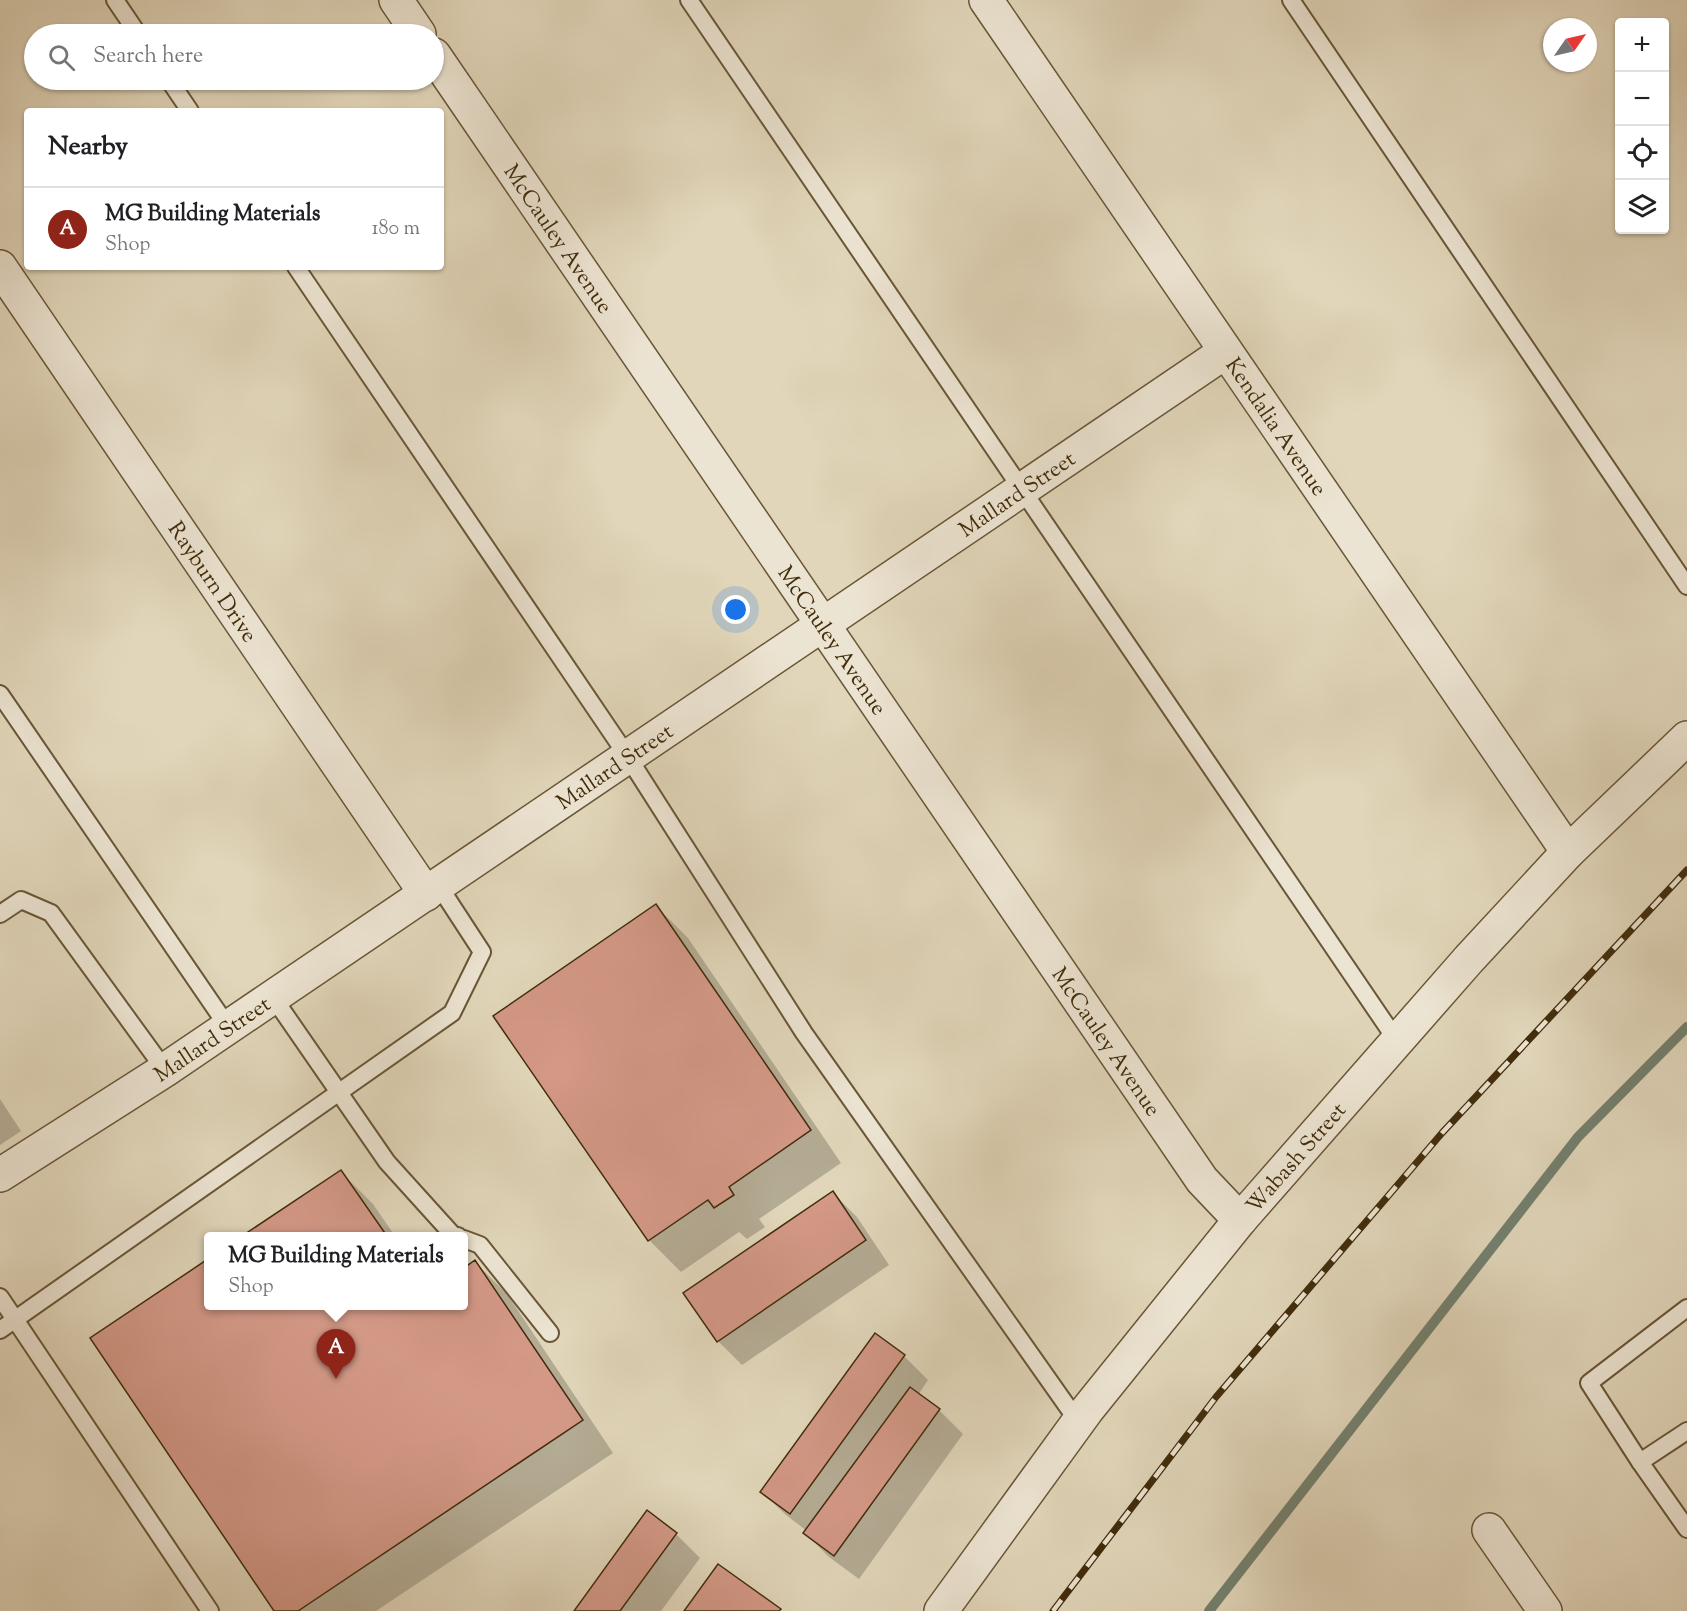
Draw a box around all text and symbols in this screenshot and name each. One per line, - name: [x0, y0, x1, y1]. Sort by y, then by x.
- north arrow: [1543, 18, 1597, 72]
- map controls: [1615, 18, 1669, 234]
- button: +: [1615, 18, 1669, 72]
- search box: [24, 24, 444, 90]
- icon: search: [45, 41, 78, 74]
- text: Search here: [93, 41, 203, 73]
- button: −: [1615, 72, 1669, 126]
- button: locate: [1615, 126, 1669, 180]
- text: Nearby: [48, 129, 128, 166]
- street label: McCauley Avenue: [494, 159, 619, 321]
- button: layers: [1615, 180, 1669, 234]
- text: MG Building Materials: [105, 199, 321, 231]
- text: A: [59, 215, 76, 244]
- text: 180 m: [372, 215, 420, 244]
- text: Shop: [105, 231, 150, 260]
- street label: Kendalia Avenue: [1216, 352, 1333, 503]
- street label: Mallard Street: [953, 444, 1083, 547]
- street label: Rayburn Drive: [158, 516, 264, 650]
- street label: McCauley Avenue: [768, 560, 893, 723]
- your location: [721, 595, 750, 624]
- street label: Mallard Street: [551, 717, 681, 819]
- street label: McCauley Avenue: [1042, 962, 1167, 1124]
- street label: Mallard Street: [149, 990, 279, 1092]
- street label: Wabash Street: [1240, 1096, 1355, 1222]
- popup: [204, 1232, 468, 1310]
- text: MG Building Materials: [228, 1241, 444, 1273]
- text: Shop: [228, 1273, 274, 1302]
- pin: A: [316, 1330, 356, 1379]

